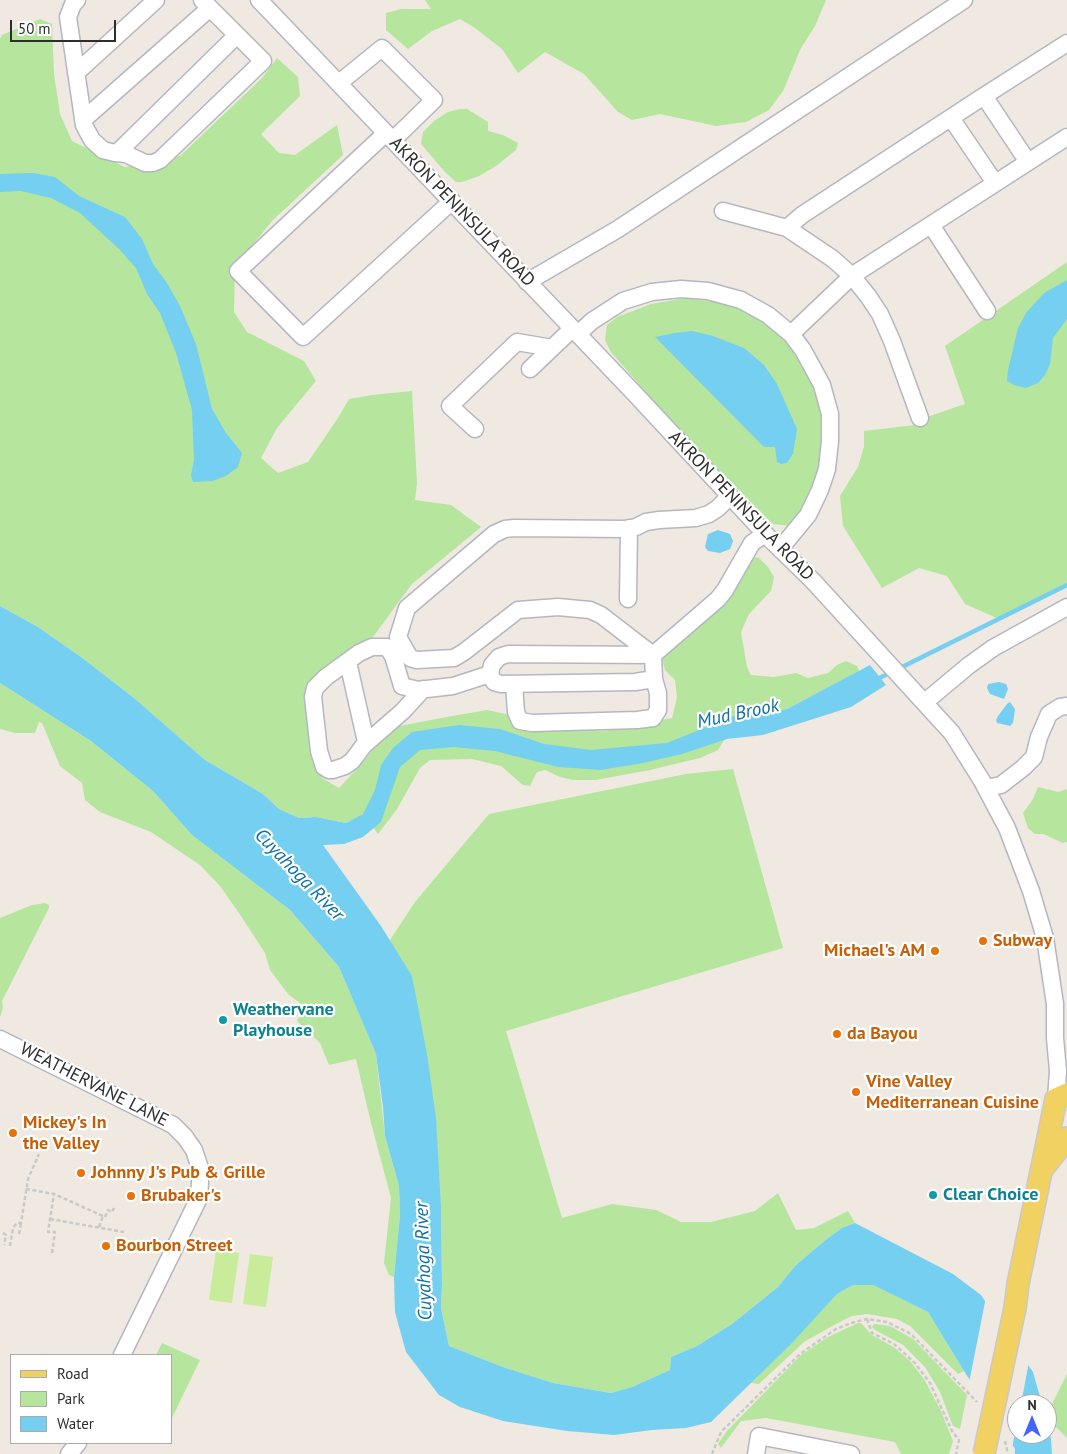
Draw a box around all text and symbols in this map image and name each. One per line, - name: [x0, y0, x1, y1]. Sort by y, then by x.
- scale bar: [12, 10, 119, 42]
- text: 50 m: [18, 19, 51, 38]
- street label: AKRON PENINSULA ROAD: [385, 133, 539, 291]
- street label: AKRON PENINSULA ROAD: [664, 427, 818, 585]
- water label: Mud Brook: [695, 694, 781, 734]
- water label: Cuyahoga River: [250, 824, 348, 926]
- place label: Subway: [993, 930, 1052, 952]
- marker: Subway: [977, 935, 989, 947]
- place label: Michael's AM: [824, 940, 925, 962]
- marker: Michael's AM: [929, 945, 941, 957]
- place label: Weathervane Playhouse: [233, 999, 334, 1042]
- marker: Weathervane Playhouse: [217, 1014, 229, 1026]
- place label: da Bayou: [847, 1023, 918, 1045]
- marker: da Bayou: [831, 1028, 843, 1040]
- street label: WEATHERVANE LANE: [16, 1038, 172, 1132]
- place label: Vine Valley Mediterranean Cuisine: [866, 1071, 1039, 1114]
- marker: Vine Valley Mediterranean Cuisine: [850, 1086, 862, 1098]
- place label: Mickey's In the Valley: [23, 1112, 107, 1154]
- marker: Mickey's In the Valley: [7, 1127, 19, 1139]
- place label: Johnny J's Pub & Grille: [91, 1162, 265, 1184]
- marker: Johnny J's Pub & Grille: [75, 1167, 87, 1179]
- place label: Clear Choice: [943, 1184, 1038, 1206]
- place label: Brubaker's: [141, 1185, 221, 1207]
- marker: Clear Choice: [927, 1189, 939, 1201]
- marker: Brubaker's: [125, 1190, 137, 1202]
- water label: Cuyahoga River: [411, 1201, 437, 1321]
- place label: Bourbon Street: [116, 1235, 233, 1257]
- marker: Bourbon Street: [100, 1240, 112, 1252]
- legend: [10, 1354, 172, 1444]
- text: Road: [57, 1364, 89, 1383]
- text: Park: [57, 1389, 85, 1408]
- north arrow: [1007, 1394, 1057, 1444]
- text: N: [1027, 1396, 1037, 1414]
- text: Water: [57, 1414, 94, 1433]

